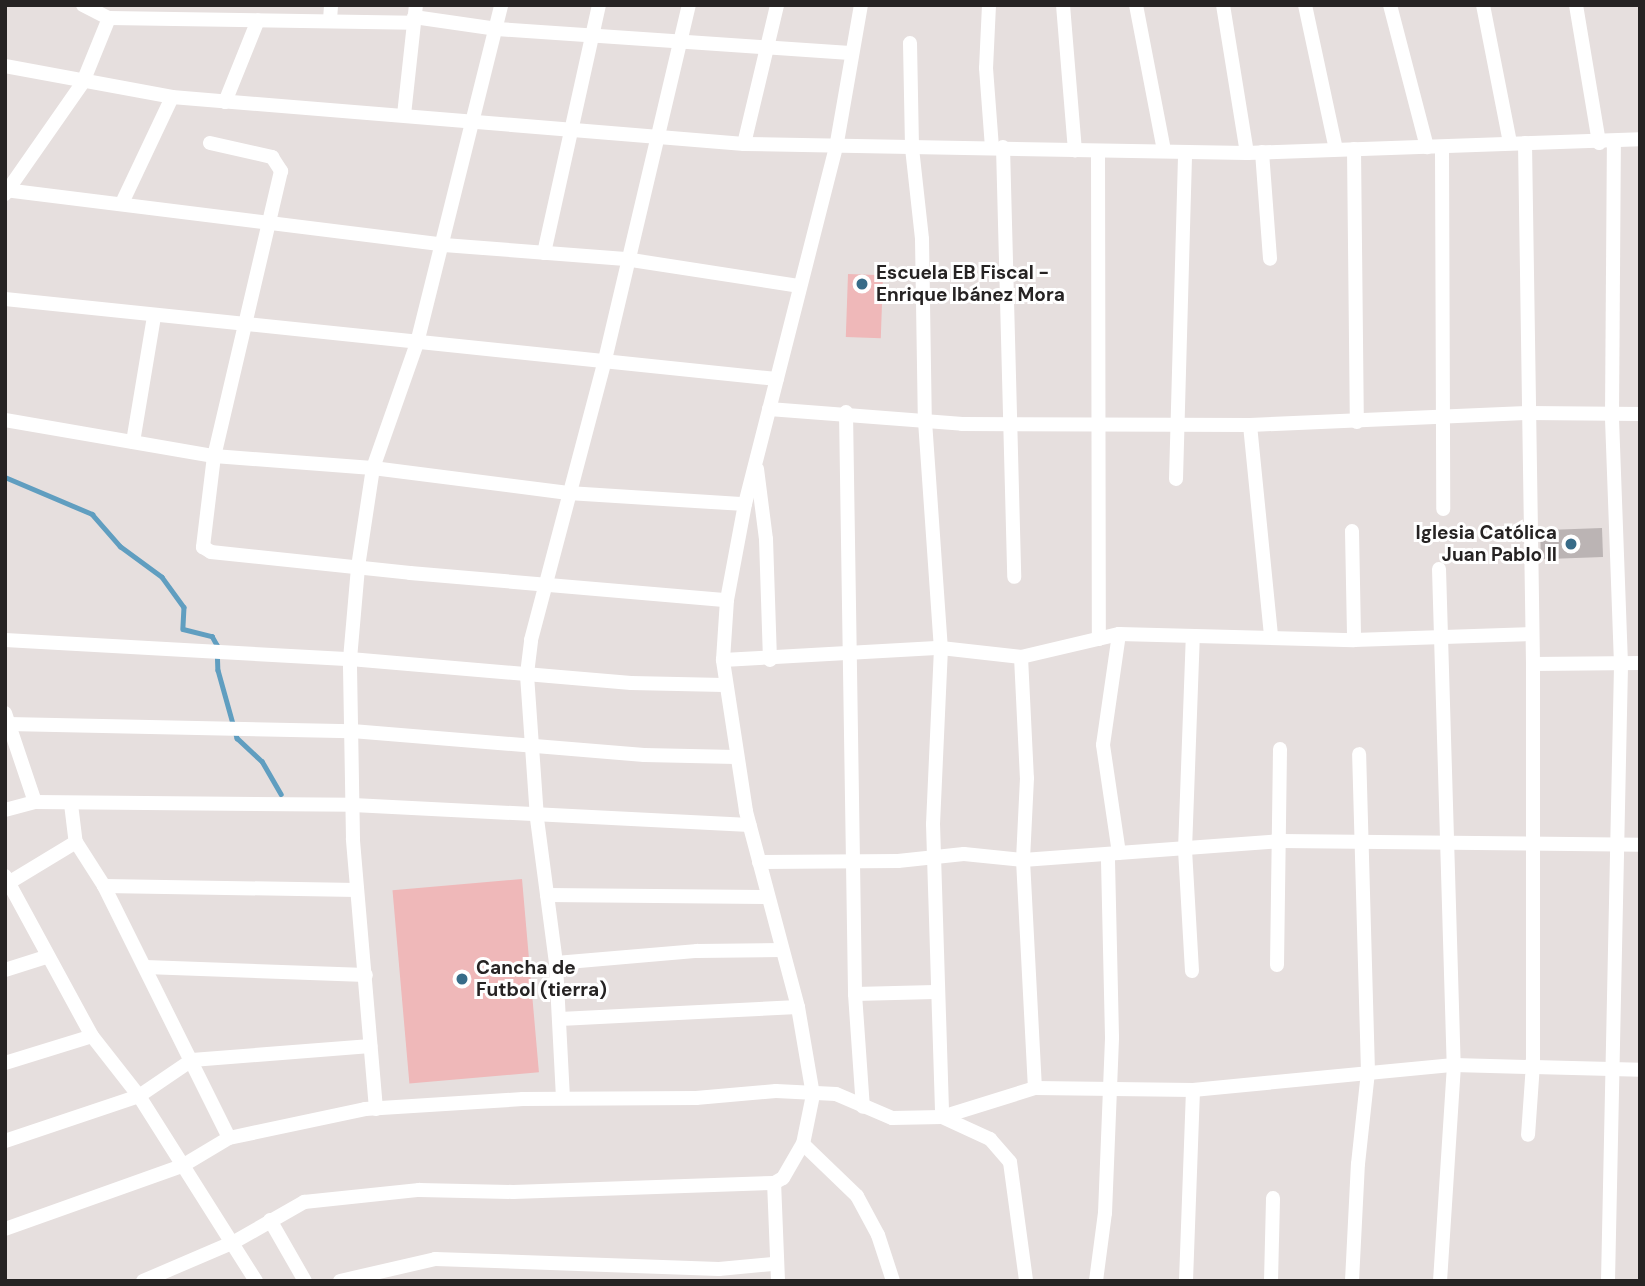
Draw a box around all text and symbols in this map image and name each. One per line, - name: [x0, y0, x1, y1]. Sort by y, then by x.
- place label: Escuela EB Fiscal - Enrique Ibánez Mora: [876, 262, 1065, 306]
- marker: Escuela EB Fiscal - Enrique Ibánez Mora: [854, 276, 870, 292]
- place label: Iglesia Católica Juan Pablo II: [1416, 522, 1557, 566]
- marker: Iglesia Católica Juan Pablo II: [1563, 536, 1579, 552]
- place label: Cancha de Futbol (tierra): [476, 957, 607, 1001]
- marker: Cancha de Futbol (tierra): [454, 971, 470, 987]

